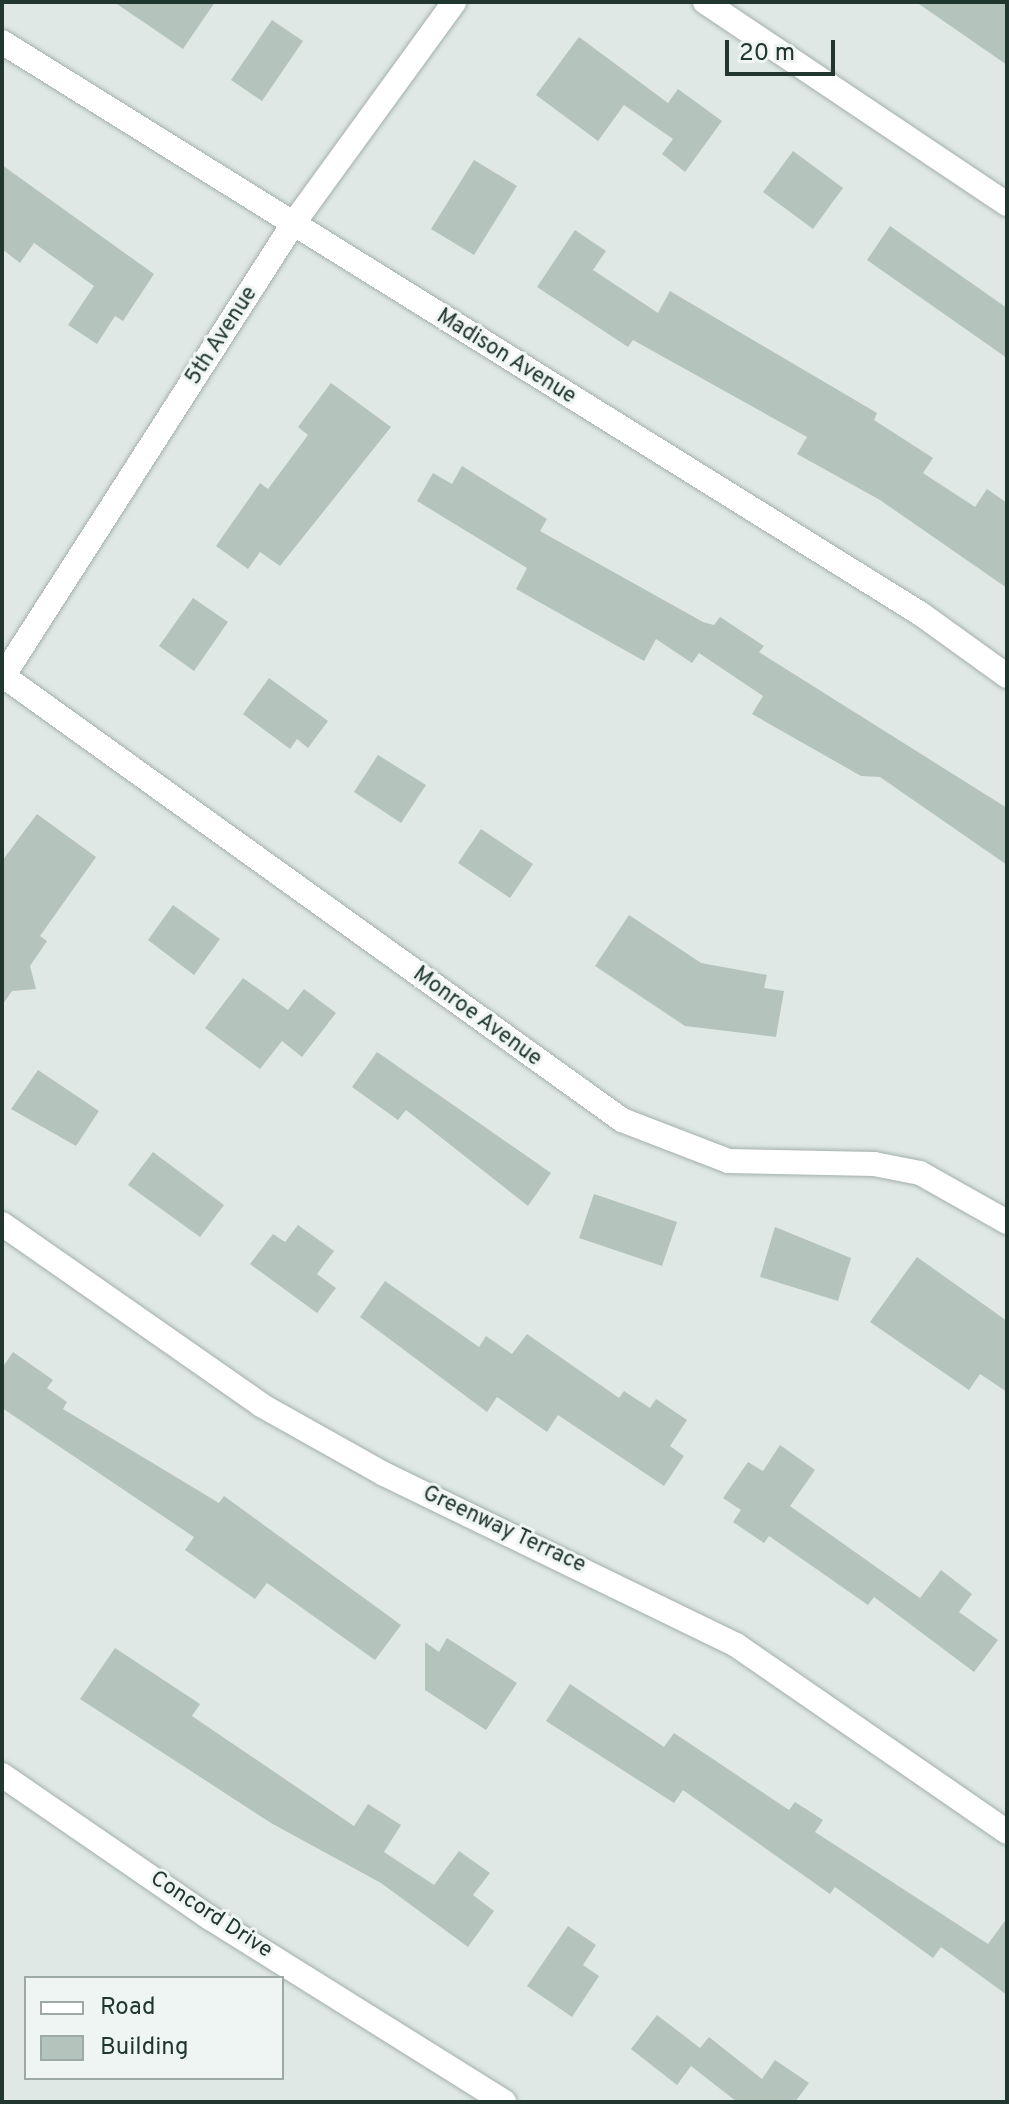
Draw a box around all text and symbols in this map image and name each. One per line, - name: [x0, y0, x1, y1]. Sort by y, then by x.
- scale bar: [729, 24, 839, 74]
- text: 20 m: [739, 39, 795, 69]
- street label: 5th Avenue: [180, 282, 264, 390]
- street label: Madison Avenue: [431, 303, 581, 411]
- street label: Monroe Avenue: [407, 961, 547, 1073]
- street label: Greenway Terrace: [418, 1480, 590, 1580]
- street label: Concord Drive: [145, 1866, 277, 1964]
- legend: [24, 1976, 284, 2080]
- text: Road: [100, 1993, 156, 2023]
- text: Building: [100, 2033, 189, 2063]

